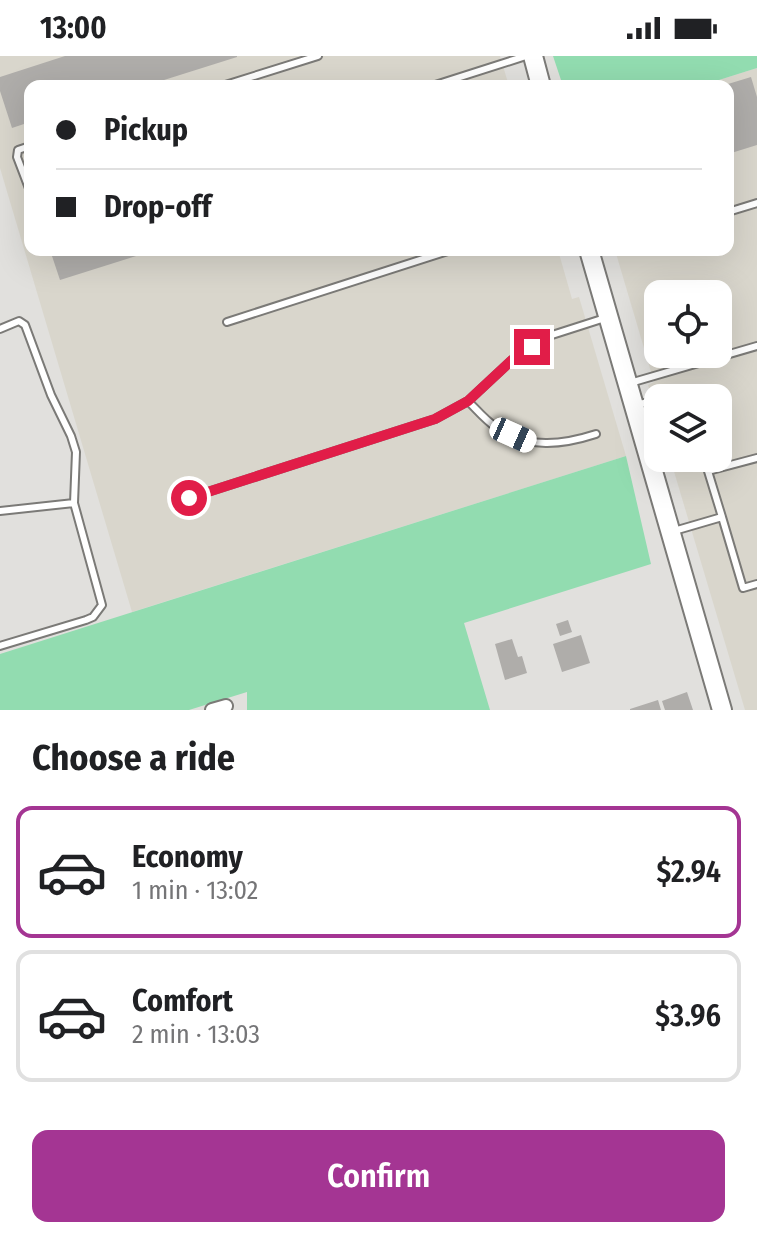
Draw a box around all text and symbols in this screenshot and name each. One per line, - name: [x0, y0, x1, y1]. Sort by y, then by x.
- text: 13:00: [40, 10, 107, 46]
- text: Pickup: [104, 112, 188, 148]
- text: Drop-off: [104, 189, 211, 225]
- map controls: [644, 280, 732, 472]
- button: locate: [644, 280, 732, 368]
- route end: [514, 329, 550, 365]
- button: layers: [644, 384, 732, 472]
- car: [486, 414, 540, 456]
- route start: [171, 480, 207, 516]
- text: Choose a ride: [32, 736, 235, 780]
- icon: car: [36, 836, 108, 908]
- text: Economy: [132, 839, 243, 875]
- text: $2.94: [656, 854, 721, 890]
- text: 1 min · 13:02: [132, 875, 258, 906]
- icon: car: [36, 980, 108, 1052]
- text: Comfort: [132, 983, 233, 1019]
- text: $3.96: [655, 998, 721, 1034]
- text: 2 min · 13:03: [132, 1019, 260, 1050]
- button: Confirm: [32, 1130, 725, 1222]

